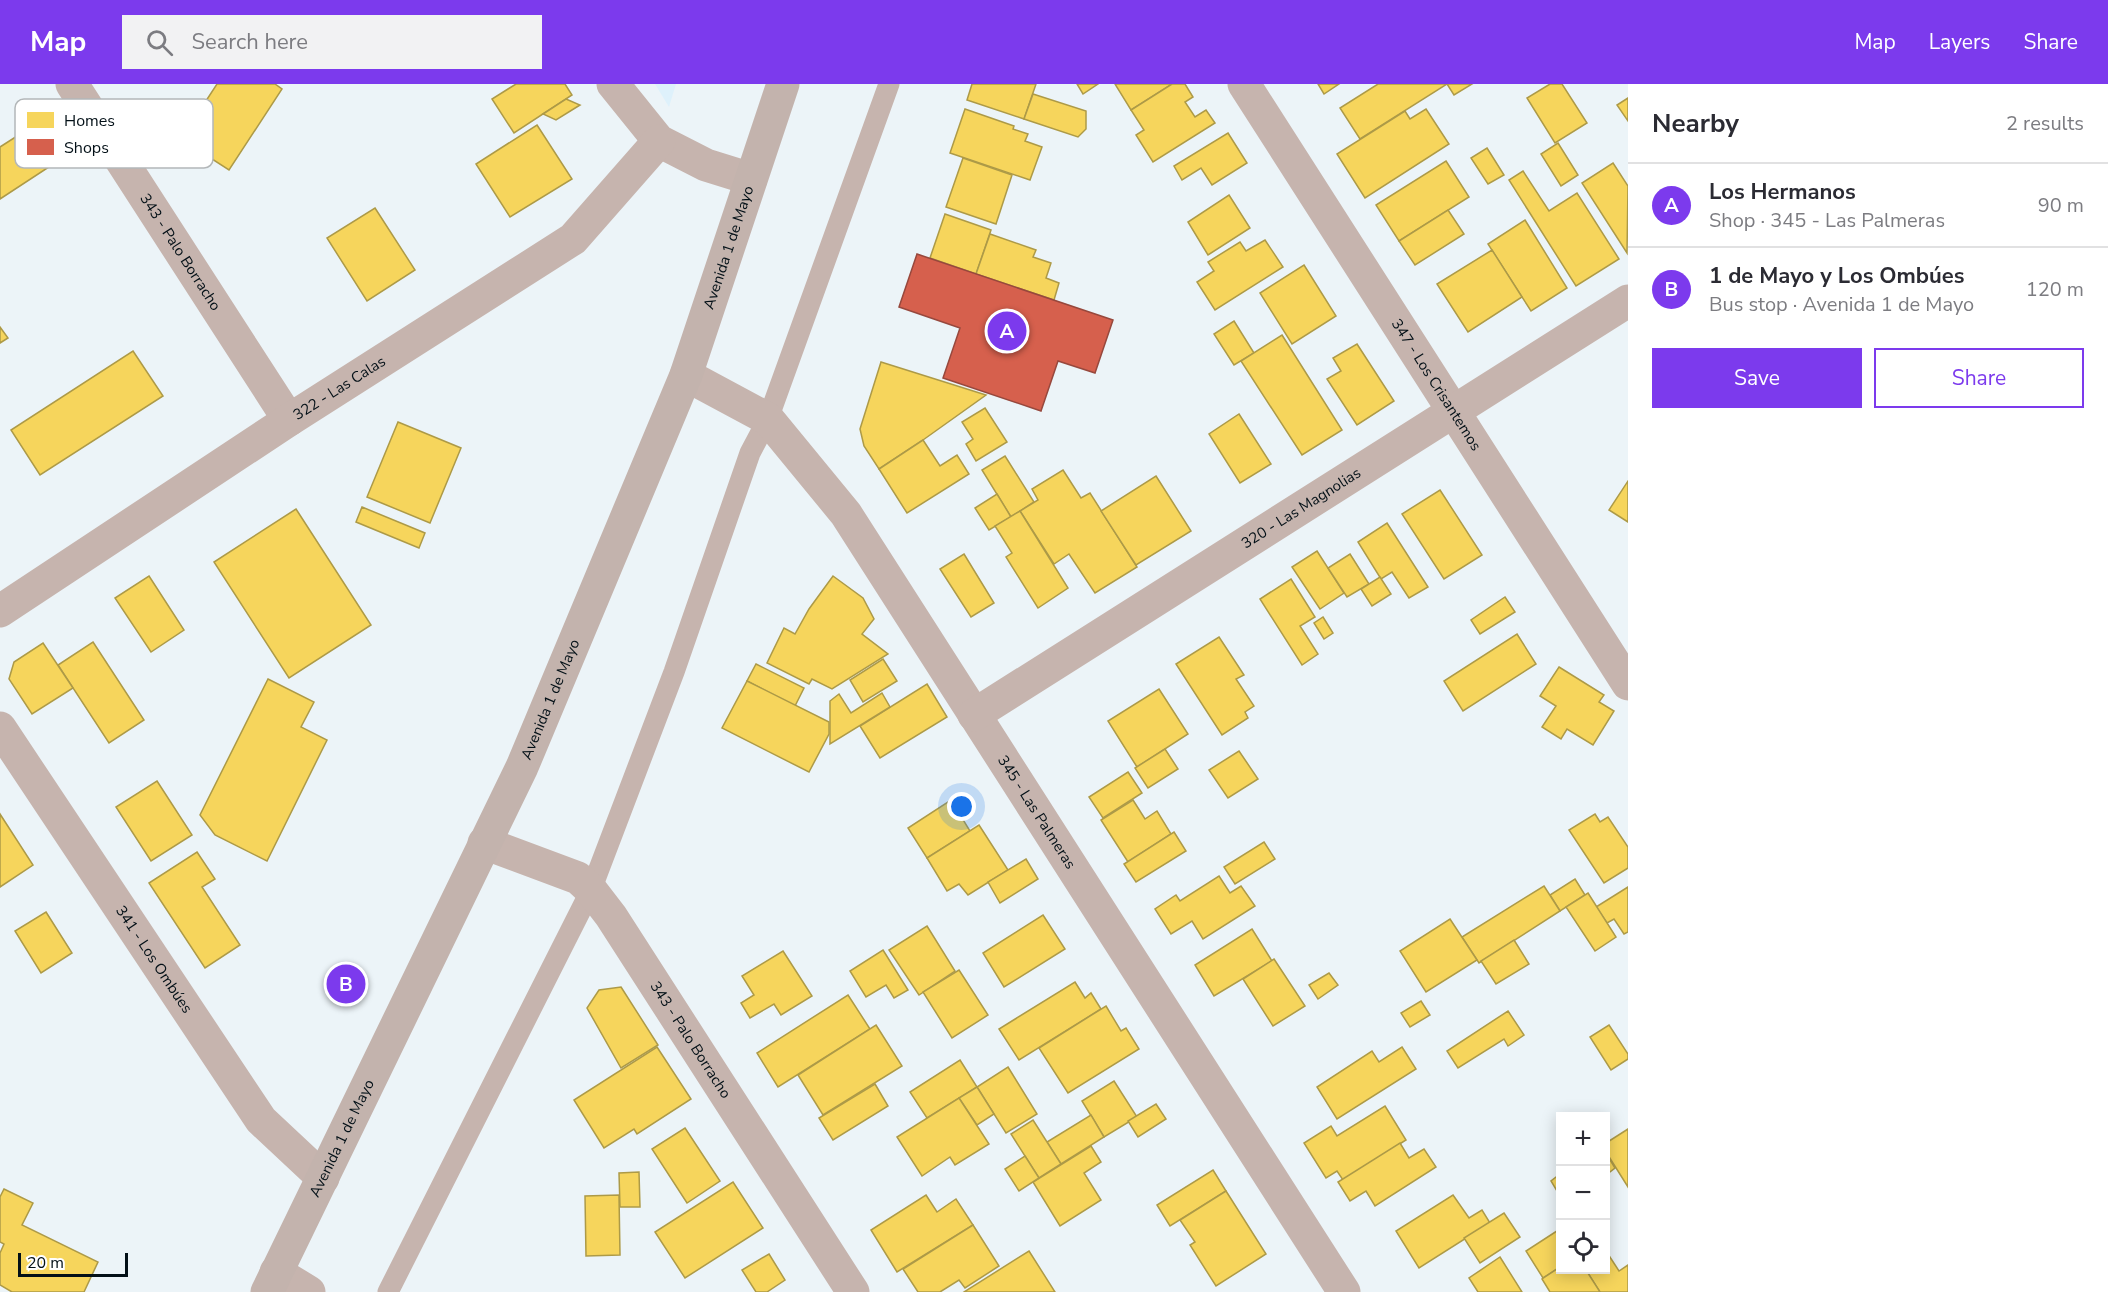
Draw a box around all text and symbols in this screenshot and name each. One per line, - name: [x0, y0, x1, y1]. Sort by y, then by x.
- search box: [122, 15, 542, 69]
- text: Map: [30, 23, 86, 61]
- icon: search: [143, 26, 176, 59]
- text: Search here: [191, 27, 308, 57]
- text: Map: [1854, 28, 1896, 56]
- text: Layers: [1929, 28, 1990, 56]
- text: Share: [2023, 28, 2078, 56]
- legend: [15, 99, 213, 168]
- text: Nearby: [1652, 106, 1739, 141]
- text: Homes: [64, 110, 115, 132]
- text: 2 results: [2006, 110, 2084, 137]
- text: Shops: [64, 137, 109, 159]
- text: Los Hermanos: [1709, 177, 1856, 207]
- street label: Avenida 1 de Mayo: [699, 183, 758, 312]
- street label: 343 - Palo Borracho: [135, 190, 226, 314]
- text: A: [1664, 192, 1679, 219]
- text: 90 m: [2038, 192, 2084, 219]
- text: Shop · 345 - Las Palmeras: [1709, 207, 1945, 234]
- text: 1 de Mayo y Los Ombúes: [1709, 261, 1964, 291]
- text: B: [1665, 276, 1678, 303]
- text: 120 m: [2026, 276, 2084, 303]
- text: Bus stop · Avenida 1 de Mayo: [1709, 291, 1974, 318]
- pin: A: [988, 308, 1026, 354]
- street label: 347 - Los Crisantemos: [1387, 315, 1486, 454]
- button: Save: [1652, 348, 1862, 408]
- button: Share: [1874, 348, 2084, 408]
- street label: 322 - Las Calas: [289, 351, 389, 425]
- street label: 320 - Las Magnolias: [1237, 463, 1365, 553]
- street label: Avenida 1 de Mayo: [516, 636, 584, 763]
- street label: 345 - Las Palmeras: [993, 752, 1081, 873]
- your location: [947, 792, 976, 821]
- street label: 341 - Los Ombúes: [111, 902, 197, 1017]
- pin: B: [326, 962, 366, 1006]
- street label: 343 - Palo Borracho: [646, 977, 736, 1102]
- street label: Avenida 1 de Mayo: [305, 1076, 379, 1201]
- map controls: [1556, 1112, 1610, 1274]
- button: +: [1556, 1112, 1610, 1166]
- button: −: [1556, 1166, 1610, 1220]
- button: locate: [1556, 1220, 1610, 1274]
- scale bar: [18, 1250, 128, 1278]
- text: 20 m: [27, 1252, 64, 1274]

